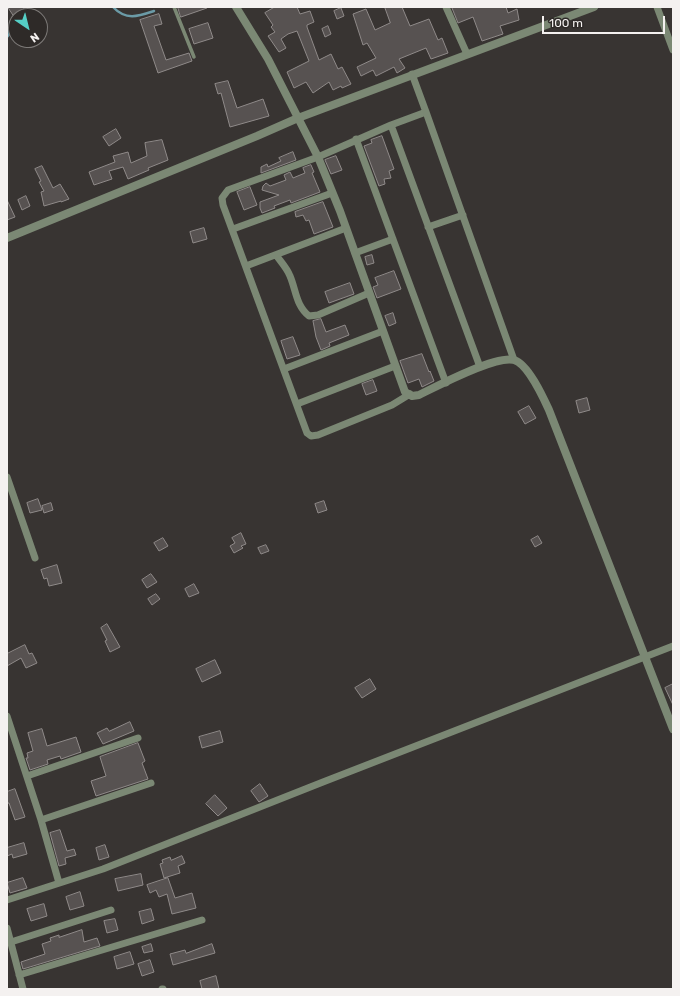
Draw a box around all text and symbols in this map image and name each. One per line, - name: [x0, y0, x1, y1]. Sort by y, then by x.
- north arrow: [8, 8, 48, 48]
- scale bar: [544, 8, 667, 34]
- text: 100 m: [549, 16, 583, 30]
- text: N: [28, 30, 42, 45]

